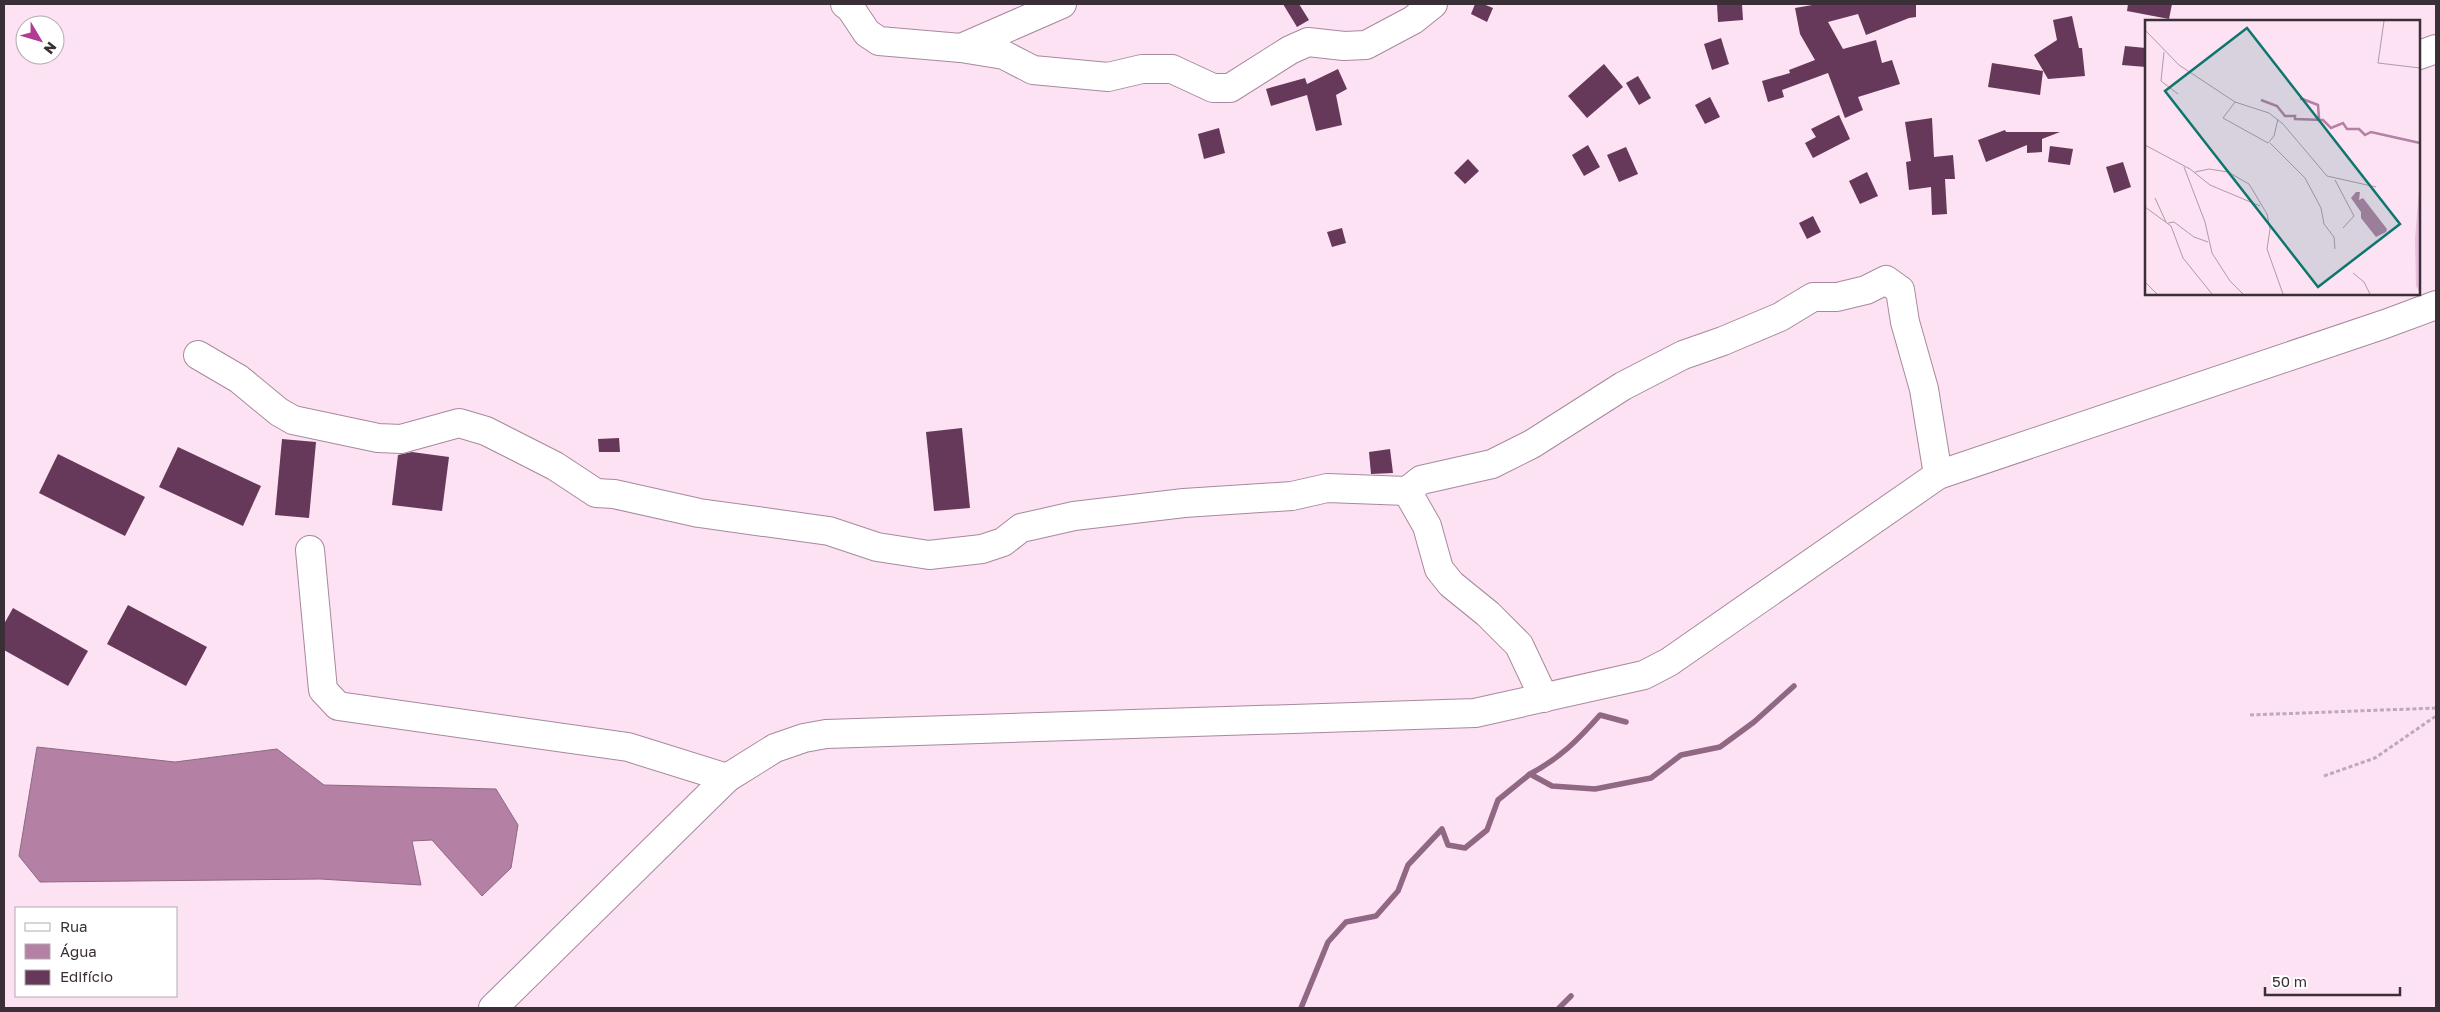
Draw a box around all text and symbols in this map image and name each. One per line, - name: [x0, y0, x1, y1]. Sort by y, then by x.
- north arrow: [15, 15, 65, 65]
- inset map: [2145, 20, 2420, 295]
- text: N: [41, 39, 61, 58]
- legend: [15, 907, 178, 997]
- text: Rua: [60, 917, 87, 935]
- text: Água: [60, 942, 97, 960]
- scale bar: [2265, 964, 2400, 996]
- text: Edifício: [60, 967, 113, 985]
- text: 50 m: [2272, 972, 2307, 990]

